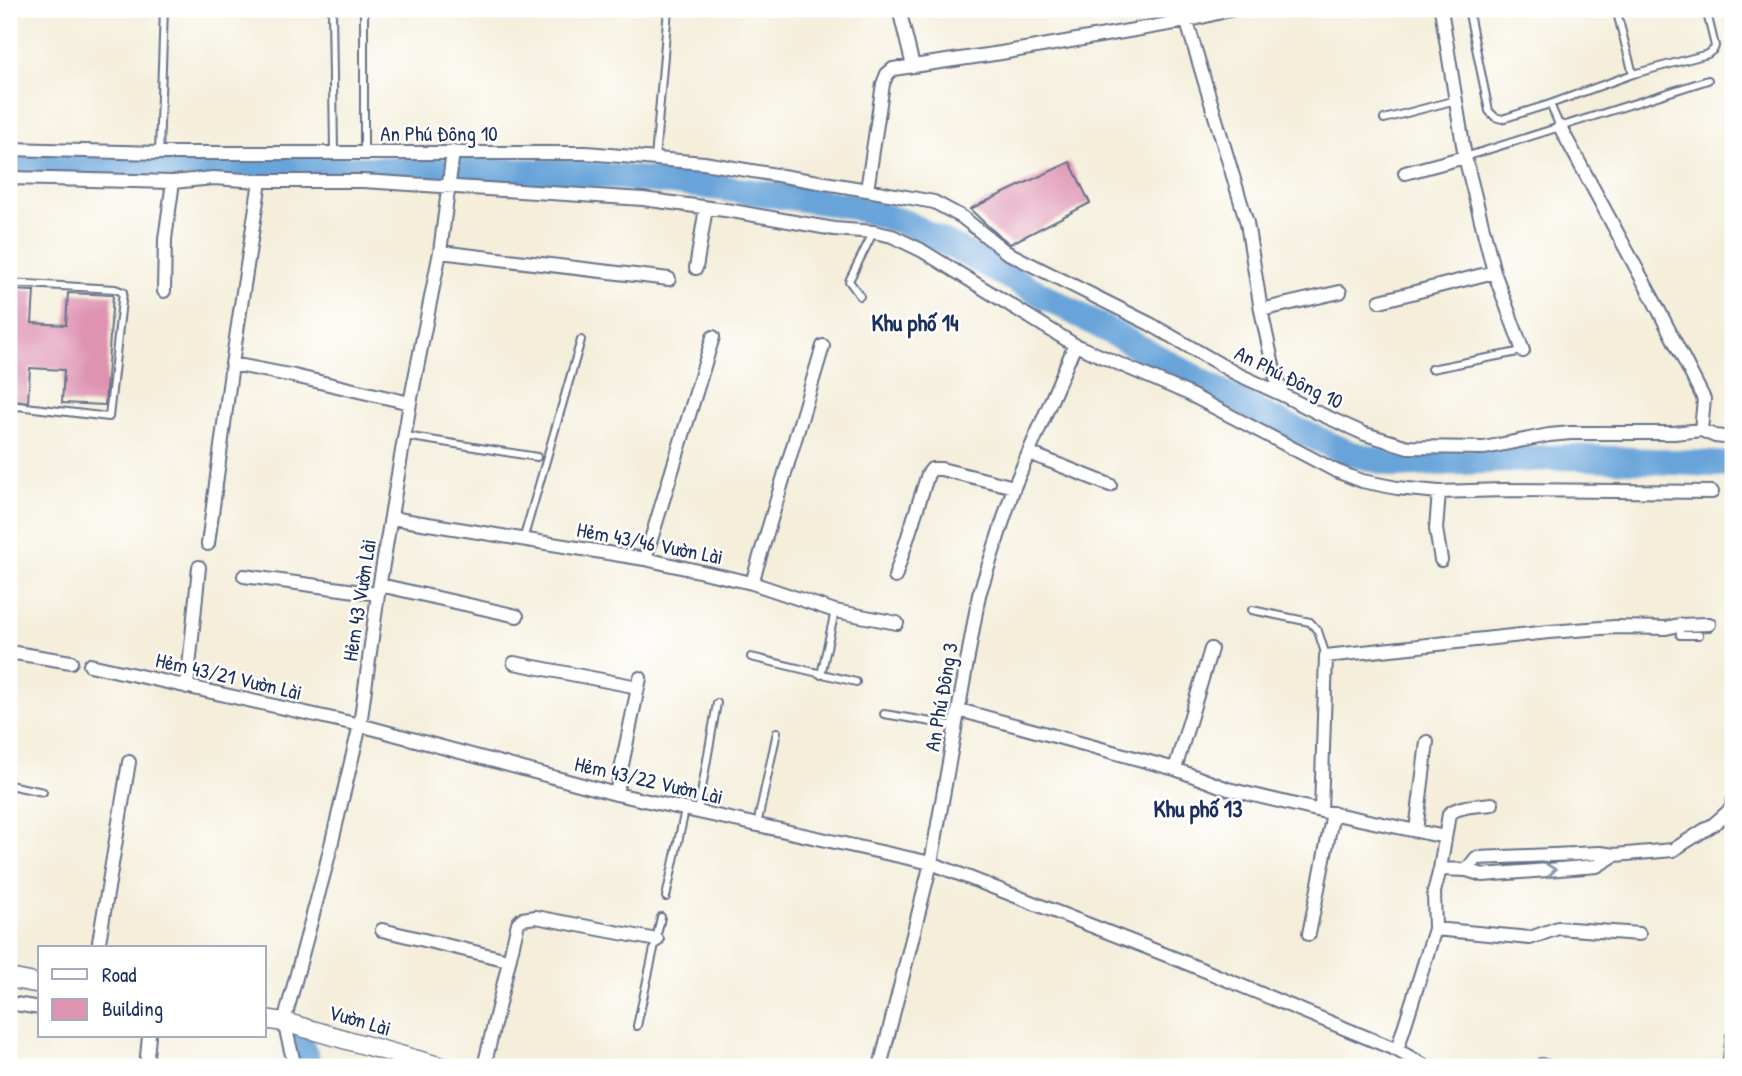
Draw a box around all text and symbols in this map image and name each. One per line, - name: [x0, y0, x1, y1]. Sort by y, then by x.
- street label: An Phú Đông 10: [380, 119, 498, 148]
- district label: Khu phố 14: [871, 307, 959, 339]
- street label: An Phú Đông 10: [1230, 338, 1348, 416]
- street label: Hẻm 43/46 Vườn Lài: [574, 515, 726, 571]
- street label: Hẻm 43 Vườn Lài: [335, 537, 383, 663]
- street label: An Phú Đông 3: [917, 640, 965, 754]
- street label: Hẻm 43/21 Vườn Lài: [153, 645, 305, 707]
- street label: Hẻm 43/22 Vườn Lài: [572, 749, 726, 811]
- district label: Khu phố 13: [1154, 793, 1242, 825]
- one-way arrow: [1545, 863, 1556, 878]
- legend: [38, 946, 266, 1038]
- text: Road: [102, 960, 136, 989]
- text: Building: [102, 994, 163, 1023]
- street label: Vườn Lài: [325, 997, 395, 1043]

